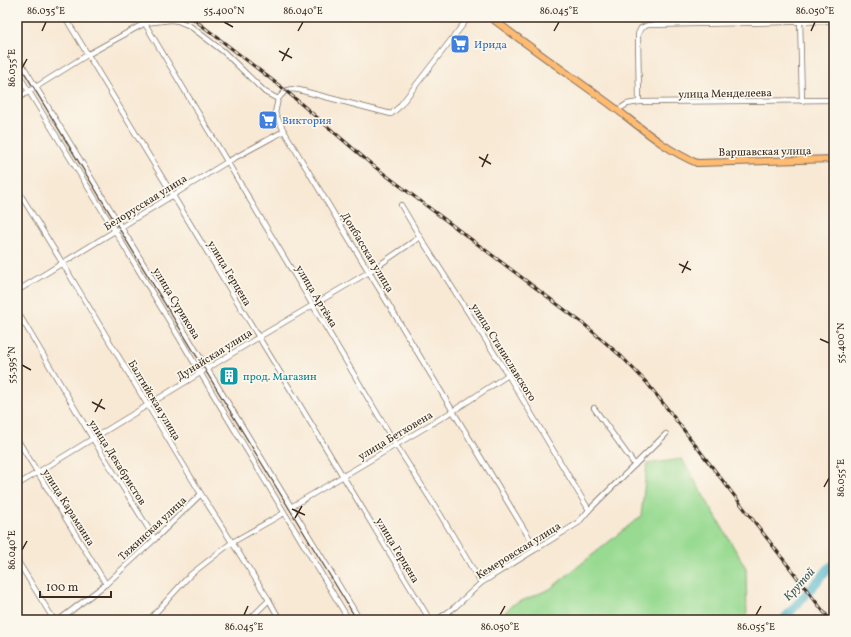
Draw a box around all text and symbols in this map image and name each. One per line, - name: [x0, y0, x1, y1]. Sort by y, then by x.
- text: 86.035°E: [27, 4, 65, 18]
- text: 55.400°N: [204, 4, 245, 18]
- text: 86.040°E: [283, 4, 323, 18]
- text: 86.045°E: [540, 4, 578, 18]
- text: 86.050°E: [796, 4, 834, 18]
- supermarket icon: Ирида: [449, 33, 471, 55]
- place label: Ирида: [474, 38, 508, 53]
- text: 86.035°E: [5, 49, 19, 87]
- street label: улица Менделеева: [678, 86, 773, 103]
- supermarket icon: Виктория: [257, 109, 279, 131]
- place label: Виктория: [282, 114, 332, 129]
- street label: Варшавская улица: [718, 144, 812, 161]
- street label: Белорусская улица: [101, 171, 191, 235]
- street label: Донбасская улица: [337, 210, 397, 296]
- street label: улица Герцена: [203, 238, 254, 310]
- street label: улица Артёма: [291, 263, 341, 331]
- street label: улица Сурикова: [148, 265, 203, 343]
- street label: улица Станиславского: [466, 301, 539, 405]
- text: 55.400°N: [834, 322, 848, 363]
- street label: Дунайская улица: [174, 326, 256, 385]
- text: 55.395°N: [5, 346, 19, 384]
- street label: Балтийская улица: [124, 358, 184, 444]
- building icon: прод. Магазин: [218, 365, 240, 387]
- place label: прод. Магазин: [243, 370, 317, 385]
- street label: улица Бетховена: [356, 408, 436, 465]
- street label: улица Декабристов: [84, 417, 149, 509]
- text: 86.055°E: [834, 459, 848, 497]
- street label: улица Карамзина: [38, 466, 98, 550]
- street label: Тяжинская улица: [116, 493, 191, 565]
- street label: улица Герцена: [371, 515, 422, 587]
- street label: Кемеровская улица: [474, 519, 564, 583]
- text: 86.040°E: [5, 530, 19, 570]
- water label: Крутой: [780, 564, 819, 605]
- scale bar: [40, 573, 111, 599]
- text: 100 m: [46, 580, 79, 596]
- text: 86.045°E: [225, 620, 263, 634]
- text: 86.050°E: [481, 620, 519, 634]
- text: 86.055°E: [737, 620, 775, 634]

